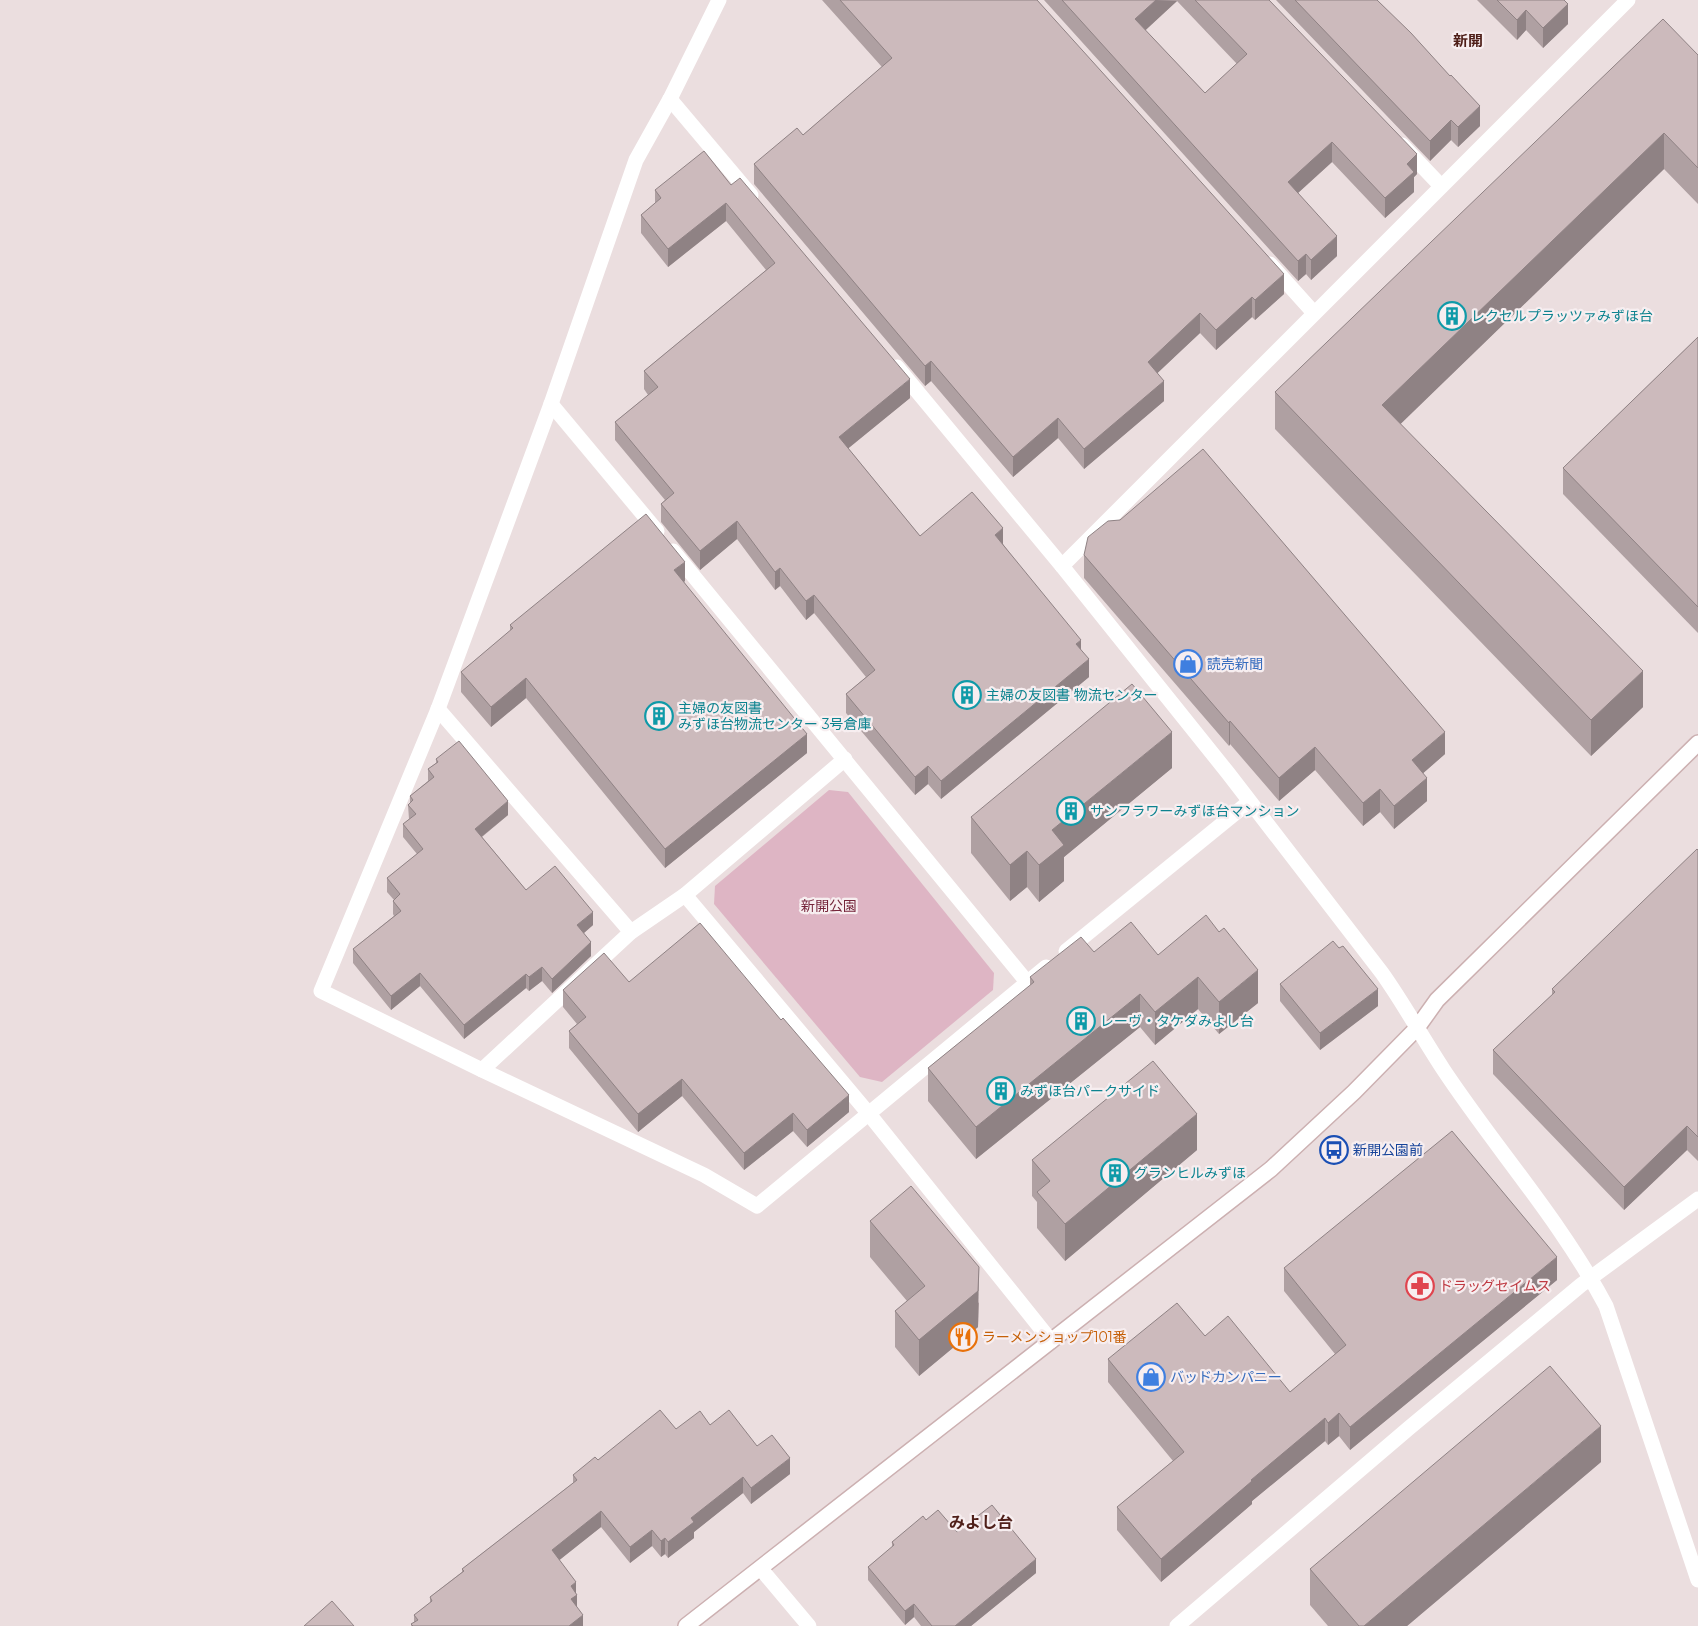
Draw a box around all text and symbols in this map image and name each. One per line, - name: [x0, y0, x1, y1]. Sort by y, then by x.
- district label: 新開: [1453, 31, 1483, 50]
- building icon: レクセルプラッツァみずほ台: [1437, 301, 1467, 331]
- place label: レクセルプラッツァみずほ台: [1471, 307, 1653, 325]
- shop icon: 読売新聞: [1173, 649, 1203, 679]
- place label: 読売新聞: [1207, 655, 1263, 673]
- building icon: 主婦の友図書 物流センター: [952, 680, 982, 710]
- place label: 主婦の友図書 物流センター: [986, 686, 1158, 704]
- place label: 主婦の友図書 みずほ台物流センター 3号倉庫: [678, 699, 872, 733]
- building icon: 主婦の友図書 みずほ台物流センター 3号倉庫: [644, 701, 674, 731]
- building icon: サンフラワーみずほ台マンション: [1056, 796, 1086, 826]
- place label: サンフラワーみずほ台マンション: [1090, 802, 1300, 820]
- park label: 新開公園: [801, 897, 857, 915]
- building icon: レーヴ・タケダみよし台: [1066, 1006, 1096, 1036]
- place label: レーヴ・タケダみよし台: [1100, 1012, 1254, 1030]
- building icon: みずほ台パークサイド: [986, 1076, 1016, 1106]
- place label: みずほ台パークサイド: [1020, 1082, 1160, 1100]
- bus stop icon: 新開公園前: [1319, 1135, 1349, 1165]
- place label: 新開公園前: [1353, 1141, 1423, 1159]
- building icon: グランヒルみずほ: [1100, 1158, 1130, 1188]
- place label: グランヒルみずほ: [1134, 1164, 1246, 1182]
- pharmacy icon: ドラッグセイムス: [1405, 1271, 1435, 1301]
- place label: ドラッグセイムス: [1439, 1277, 1551, 1295]
- restaurant icon: ラーメンショップ101番: [948, 1322, 978, 1352]
- place label: ラーメンショップ101番: [982, 1328, 1127, 1346]
- shop icon: バッドカンパニー: [1136, 1362, 1166, 1392]
- place label: バッドカンパニー: [1170, 1368, 1282, 1386]
- district label: みよし台: [949, 1513, 1013, 1532]

